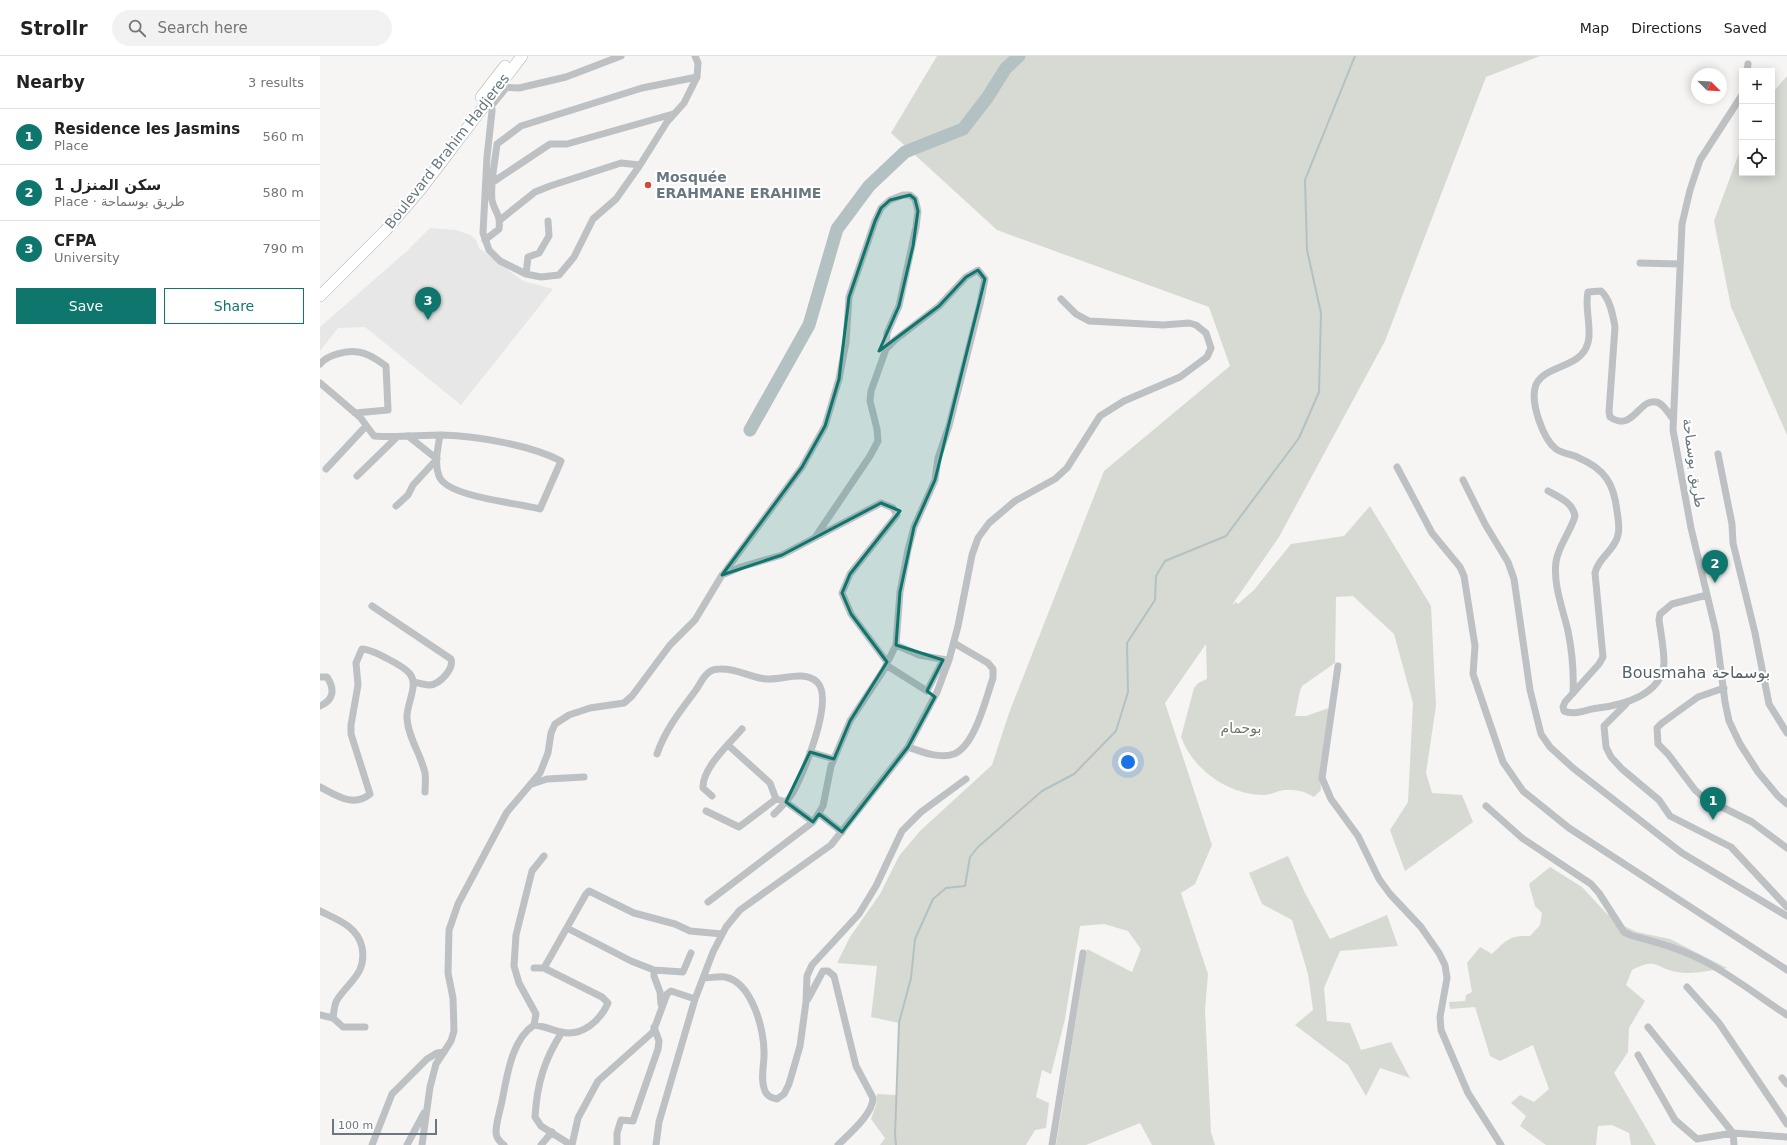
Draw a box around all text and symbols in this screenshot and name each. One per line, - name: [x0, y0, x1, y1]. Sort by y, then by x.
- search box: [112, 10, 392, 46]
- text: Strollr: [20, 17, 88, 39]
- icon: search: [126, 17, 148, 39]
- text: Search here: [158, 19, 248, 37]
- text: Map: [1580, 20, 1609, 36]
- text: Directions: [1631, 20, 1702, 36]
- text: Saved: [1724, 20, 1767, 36]
- north arrow: [1691, 68, 1727, 104]
- map controls: [1739, 68, 1775, 176]
- button: +: [1739, 68, 1775, 104]
- street label: Boulevard Brahim Hadjeres: [382, 70, 512, 232]
- text: Nearby: [16, 72, 85, 92]
- text: 3 results: [248, 75, 304, 90]
- button: −: [1739, 104, 1775, 140]
- text: Residence les Jasmins: [54, 120, 240, 138]
- text: 1: [24, 129, 34, 144]
- text: 560 m: [262, 129, 304, 144]
- text: Place: [54, 138, 89, 153]
- button: locate: [1739, 140, 1775, 176]
- place label: Mosquée ERAHMANE ERAHIME: [656, 169, 821, 201]
- text: سكن المنزل 1: [54, 176, 161, 194]
- marker: Mosquée ERAHMANE ERAHIME: [643, 180, 653, 190]
- text: 2: [24, 185, 34, 200]
- text: 580 m: [262, 185, 304, 200]
- text: Place · طريق بوسماحة: [54, 194, 185, 209]
- text: CFPA: [54, 232, 96, 250]
- text: 3: [24, 241, 34, 256]
- text: 790 m: [262, 241, 304, 256]
- text: University: [54, 250, 120, 265]
- pin: 3: [415, 287, 441, 320]
- button: Save: [16, 288, 156, 324]
- button: Share: [164, 288, 304, 324]
- street label: طريق بوسماحة: [1679, 417, 1708, 509]
- pin: 2: [1702, 550, 1728, 583]
- district label: Bousmaha بوسماحة: [1622, 663, 1770, 683]
- park label: بوحمام: [1221, 720, 1261, 737]
- your location: [1118, 752, 1138, 772]
- pin: 1: [1700, 787, 1726, 820]
- scale bar: [332, 1117, 437, 1136]
- text: 100 m: [338, 1119, 373, 1132]

